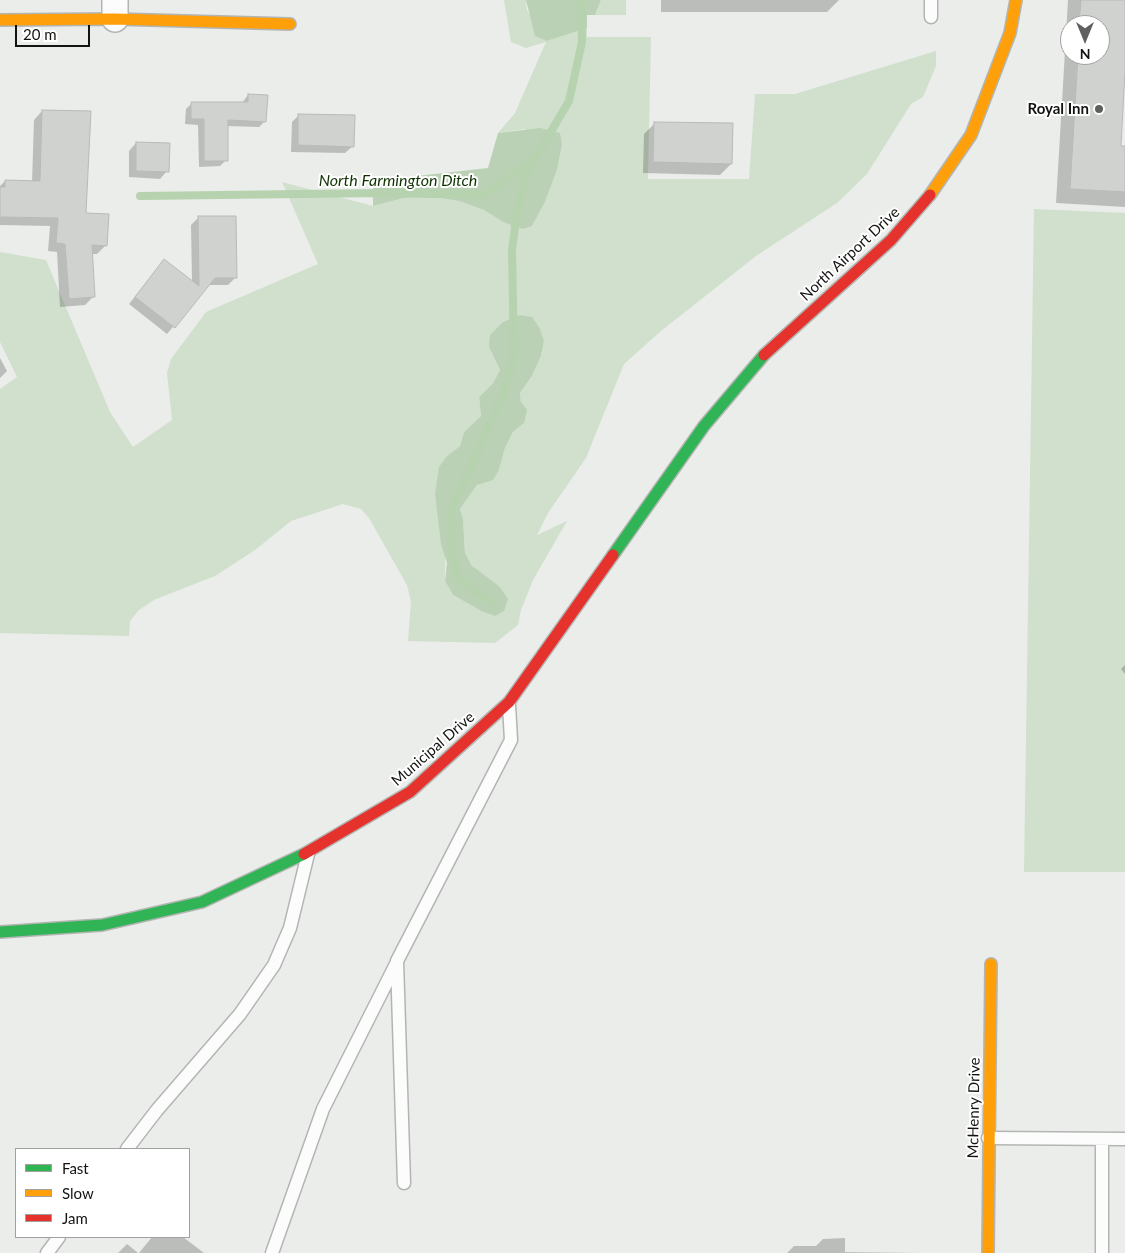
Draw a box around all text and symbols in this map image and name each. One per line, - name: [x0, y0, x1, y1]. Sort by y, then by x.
- scale bar: [18, 15, 92, 47]
- north arrow: [1060, 15, 1110, 65]
- text: 20 m: [23, 25, 57, 43]
- text: N: [1080, 46, 1090, 63]
- place label: Royal Inn: [1028, 100, 1089, 118]
- marker: Royal Inn: [1093, 103, 1105, 115]
- water label: North Farmington Ditch: [319, 171, 477, 191]
- street label: North Airport Drive: [797, 203, 903, 305]
- street label: Municipal Drive: [388, 708, 478, 790]
- street label: McHenry Drive: [964, 1057, 984, 1159]
- legend: [15, 1148, 190, 1238]
- text: Fast: [62, 1159, 89, 1177]
- text: Slow: [62, 1184, 94, 1202]
- text: Jam: [62, 1209, 88, 1227]

